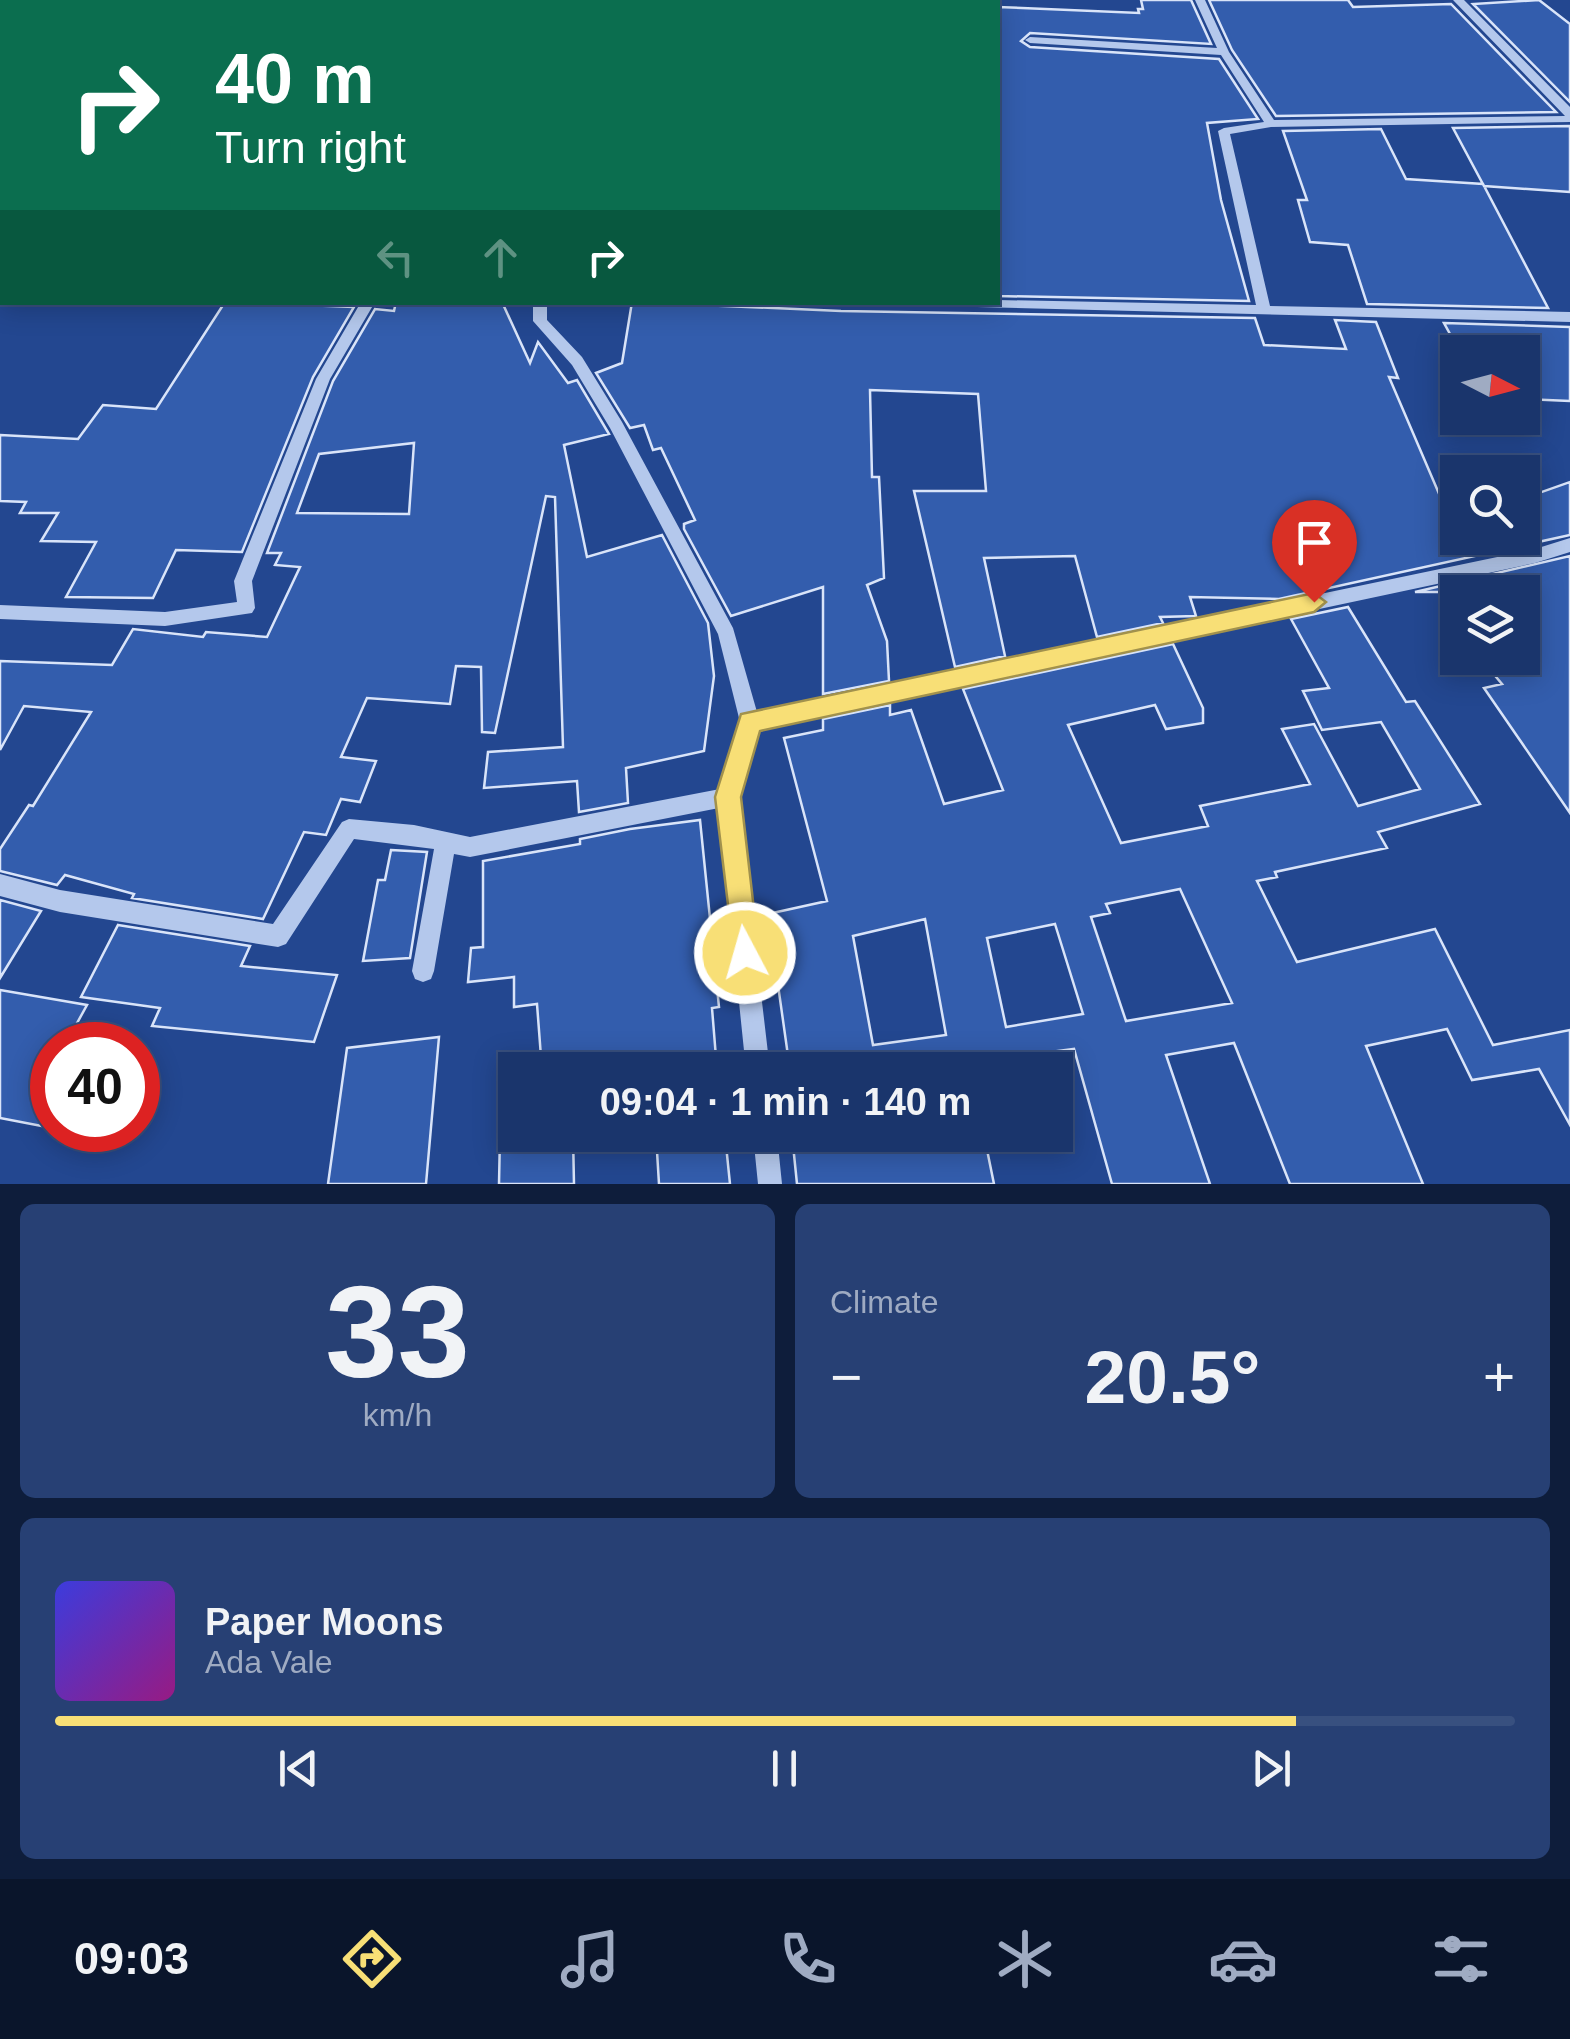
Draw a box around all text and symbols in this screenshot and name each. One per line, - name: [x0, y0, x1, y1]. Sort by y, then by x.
- icon: right: [50, 40, 180, 170]
- text: 40 m: [215, 40, 375, 118]
- text: Turn right: [215, 122, 406, 173]
- icon: left: [368, 230, 423, 285]
- icon: ahead: [473, 230, 528, 285]
- icon: right: [578, 230, 633, 285]
- north arrow: [1440, 335, 1540, 435]
- map controls: [1440, 335, 1540, 675]
- button: search: [1440, 455, 1540, 555]
- pin: [1272, 500, 1357, 603]
- icon: arrive: [1287, 515, 1342, 570]
- button: layers: [1440, 575, 1540, 675]
- position arrow: [693, 901, 797, 1005]
- speed limit sign: 40: [30, 1022, 160, 1152]
- text: 09:04 · 1 min · 140 m: [600, 1081, 971, 1123]
- text: 33: [325, 1259, 470, 1405]
- text: Climate: [830, 1284, 938, 1320]
- text: 20.5°: [1085, 1335, 1260, 1419]
- text: −: [830, 1346, 862, 1408]
- text: +: [1483, 1346, 1515, 1408]
- text: km/h: [363, 1397, 432, 1433]
- text: Paper Moons: [205, 1601, 444, 1643]
- text: Ada Vale: [205, 1644, 333, 1680]
- icon: previous: [271, 1741, 326, 1796]
- icon: pause: [757, 1741, 812, 1796]
- icon: next: [1244, 1741, 1299, 1796]
- icon: directions: [337, 1924, 407, 1994]
- icon: music: [555, 1924, 625, 1994]
- icon: phone: [773, 1924, 843, 1994]
- icon: climate: [990, 1924, 1060, 1994]
- icon: car: [1208, 1924, 1278, 1994]
- icon: filters: [1426, 1924, 1496, 1994]
- text: 09:03: [74, 1933, 189, 1984]

